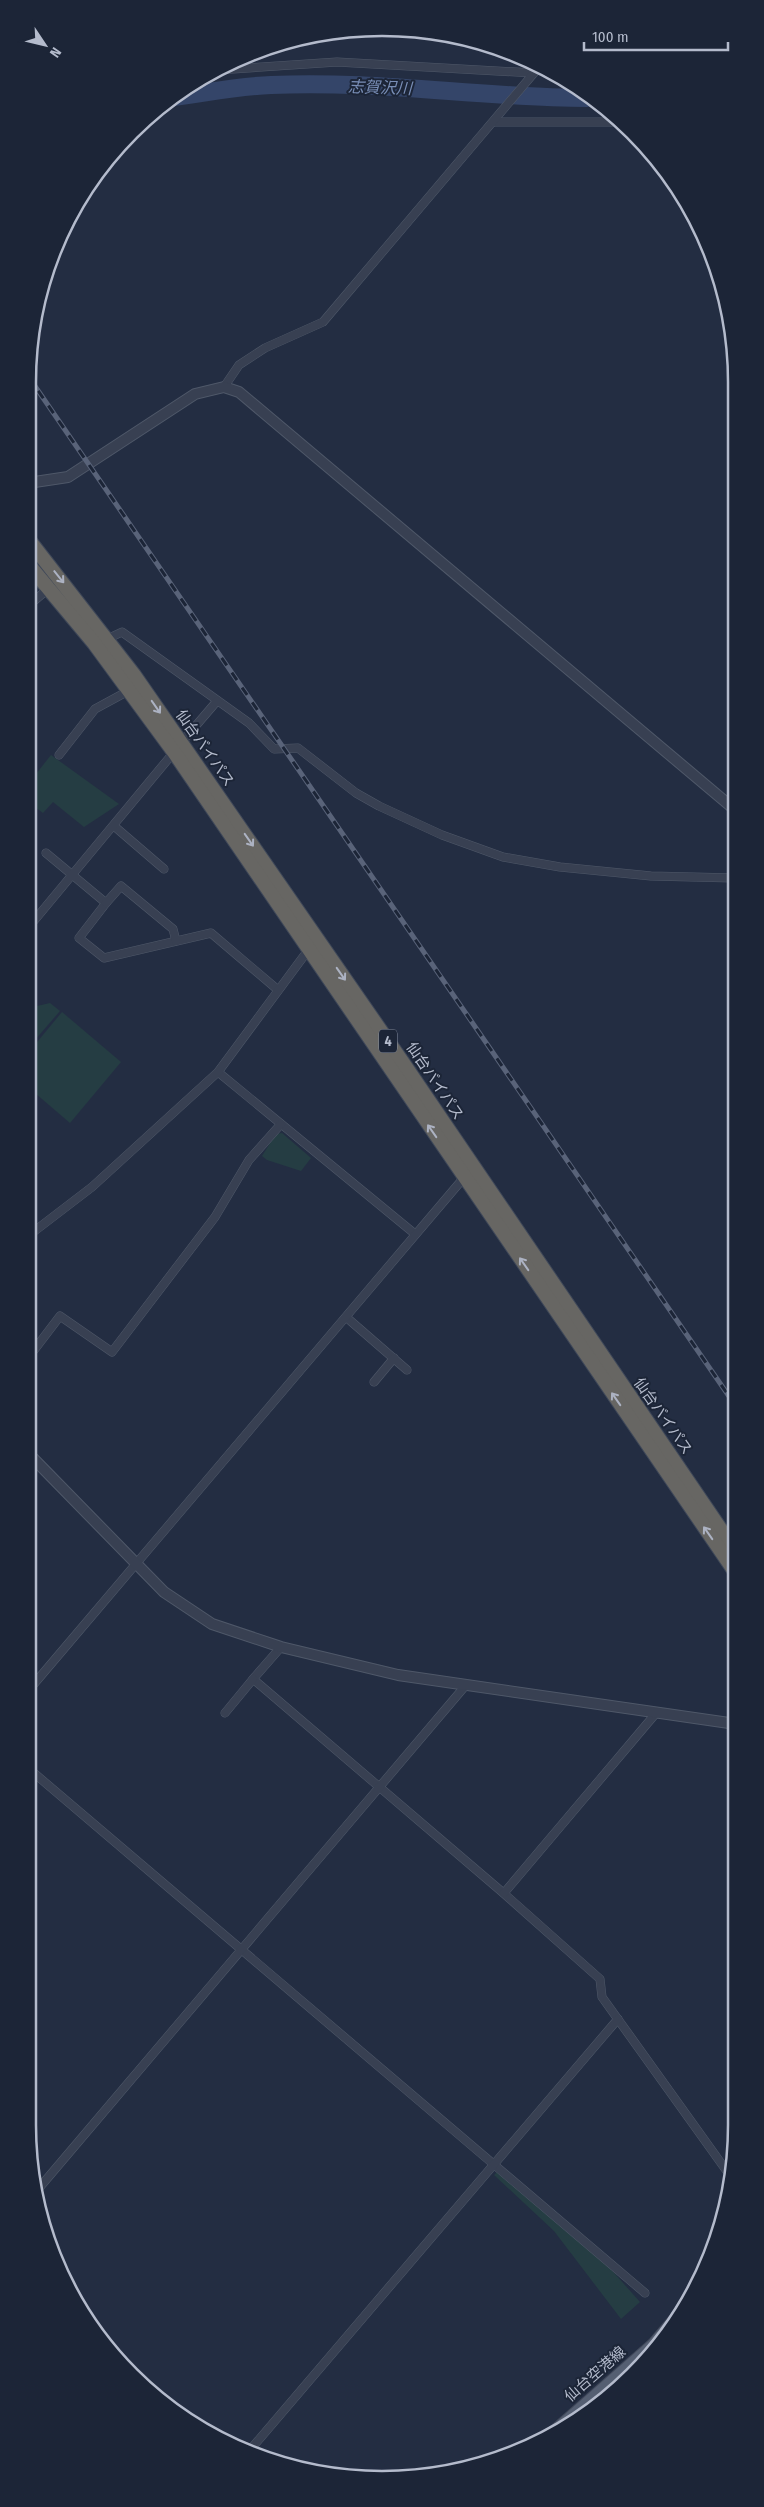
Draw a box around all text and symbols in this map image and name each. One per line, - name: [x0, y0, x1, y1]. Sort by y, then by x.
- north arrow: [20, 20, 70, 70]
- scale bar: [584, 20, 728, 52]
- text: 100 m: [592, 28, 629, 46]
- text: N: [46, 44, 65, 60]
- water label: 志賀沢川: [348, 77, 414, 98]
- one-way arrow: [53, 570, 64, 583]
- one-way arrow: [151, 700, 161, 714]
- street label: 仙台バイパス: [172, 706, 238, 790]
- one-way arrow: [244, 833, 254, 847]
- one-way arrow: [336, 967, 346, 981]
- road number: 4: [379, 1030, 397, 1052]
- street label: 仙台バイパス: [402, 1039, 468, 1123]
- one-way arrow: [427, 1124, 437, 1138]
- one-way arrow: [519, 1258, 529, 1272]
- street label: 仙台バイパス: [630, 1374, 696, 1458]
- one-way arrow: [611, 1392, 621, 1406]
- one-way arrow: [703, 1526, 713, 1540]
- street label: 仙台空港線: [561, 2343, 629, 2405]

